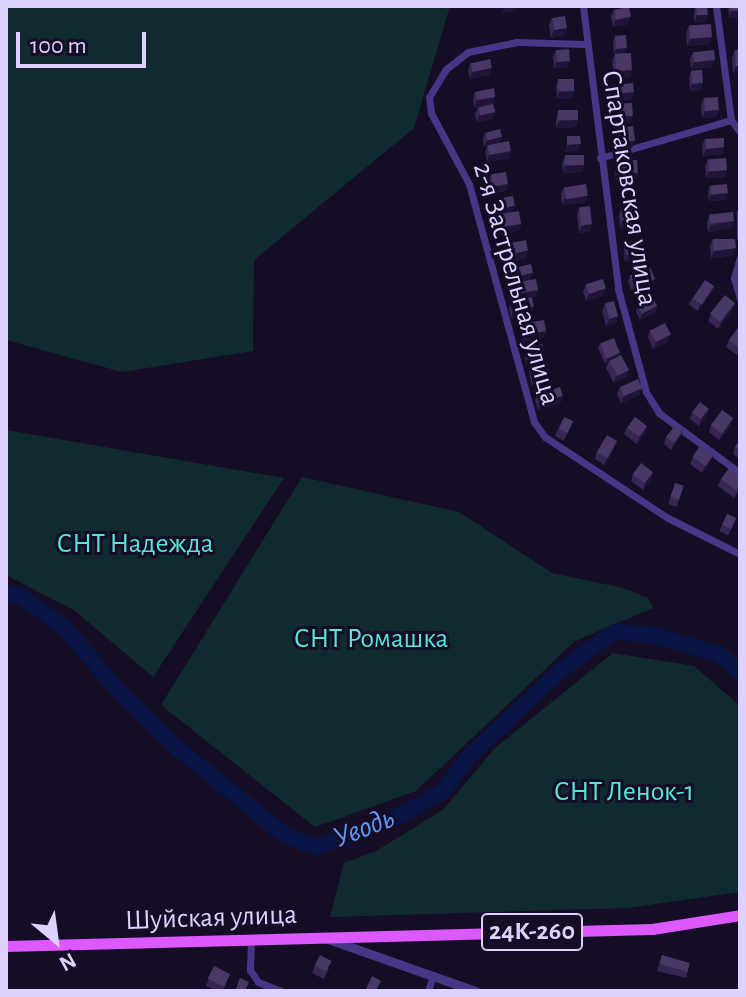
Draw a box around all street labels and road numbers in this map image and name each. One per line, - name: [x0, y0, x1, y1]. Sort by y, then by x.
- street label: Спартаковская улица: [594, 68, 664, 308]
- street label: 2-я Застрельная улица: [465, 159, 567, 409]
- street label: Шуйская улица: [124, 898, 298, 938]
- road number: 24К-260: [480, 910, 584, 954]

